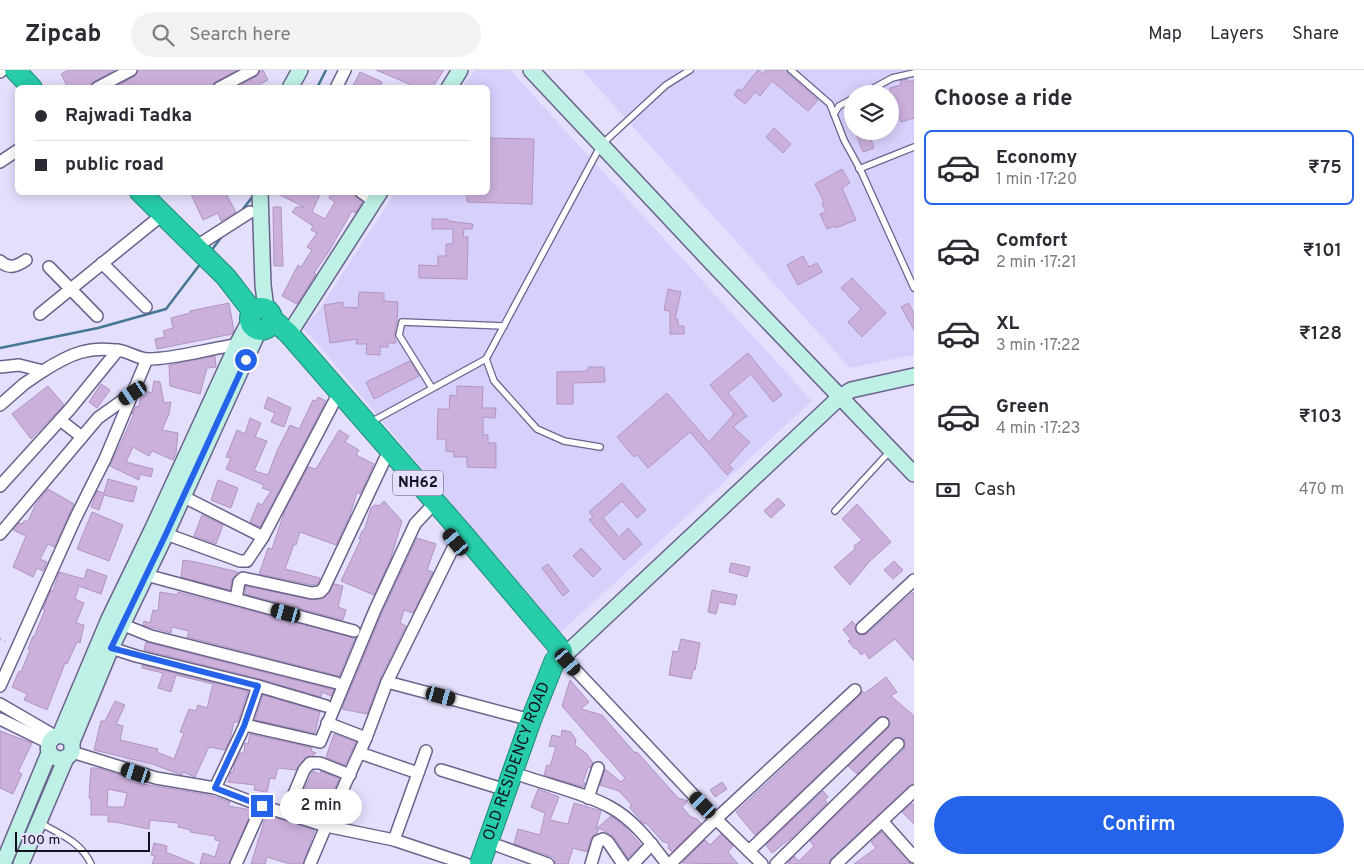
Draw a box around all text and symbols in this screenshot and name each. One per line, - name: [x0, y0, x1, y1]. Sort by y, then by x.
- search box: [131, 12, 481, 57]
- text: Zipcab: [25, 20, 101, 50]
- icon: search: [149, 21, 177, 49]
- text: Search here: [189, 23, 291, 47]
- text: Map: [1148, 23, 1182, 46]
- text: Layers: [1210, 23, 1264, 46]
- text: Share: [1292, 23, 1339, 46]
- map controls: [844, 85, 899, 140]
- button: layers: [844, 85, 899, 140]
- text: Choose a ride: [934, 86, 1072, 113]
- text: Rajwadi Tadka: [65, 104, 192, 128]
- icon: car: [936, 145, 981, 190]
- text: Economy: [996, 146, 1077, 170]
- text: public road: [65, 153, 164, 177]
- text: ₹75: [1308, 156, 1342, 180]
- text: 1 min · 17:20: [996, 170, 1077, 190]
- icon: car: [936, 228, 981, 273]
- text: Comfort: [996, 229, 1068, 253]
- text: ₹101: [1302, 239, 1342, 263]
- text: 2 min · 17:21: [996, 253, 1077, 273]
- icon: car: [936, 311, 981, 356]
- text: XL: [996, 312, 1019, 336]
- text: ₹128: [1299, 322, 1342, 346]
- text: 3 min · 17:22: [996, 336, 1080, 356]
- route start: [235, 349, 257, 371]
- car: [116, 378, 149, 408]
- icon: car: [936, 394, 981, 439]
- text: Green: [996, 395, 1049, 419]
- text: ₹103: [1298, 405, 1342, 429]
- text: 4 min · 17:23: [996, 419, 1080, 439]
- road number: NH62: [393, 470, 443, 496]
- icon: cash: [934, 476, 962, 504]
- text: Cash: [974, 478, 1016, 502]
- text: 470 m: [1299, 480, 1344, 500]
- car: [440, 526, 471, 558]
- car: [269, 602, 302, 624]
- car: [552, 646, 583, 678]
- street label: OLD RESIDENCY ROAD: [479, 679, 555, 844]
- car: [424, 685, 457, 707]
- car: [119, 761, 152, 785]
- callout: 2 min: [280, 788, 362, 824]
- car: [687, 789, 718, 821]
- route end: [251, 795, 273, 817]
- text: 2 min: [300, 796, 342, 816]
- button: Confirm: [934, 796, 1344, 854]
- scale bar: [15, 829, 150, 852]
- text: 100 m: [22, 832, 60, 849]

